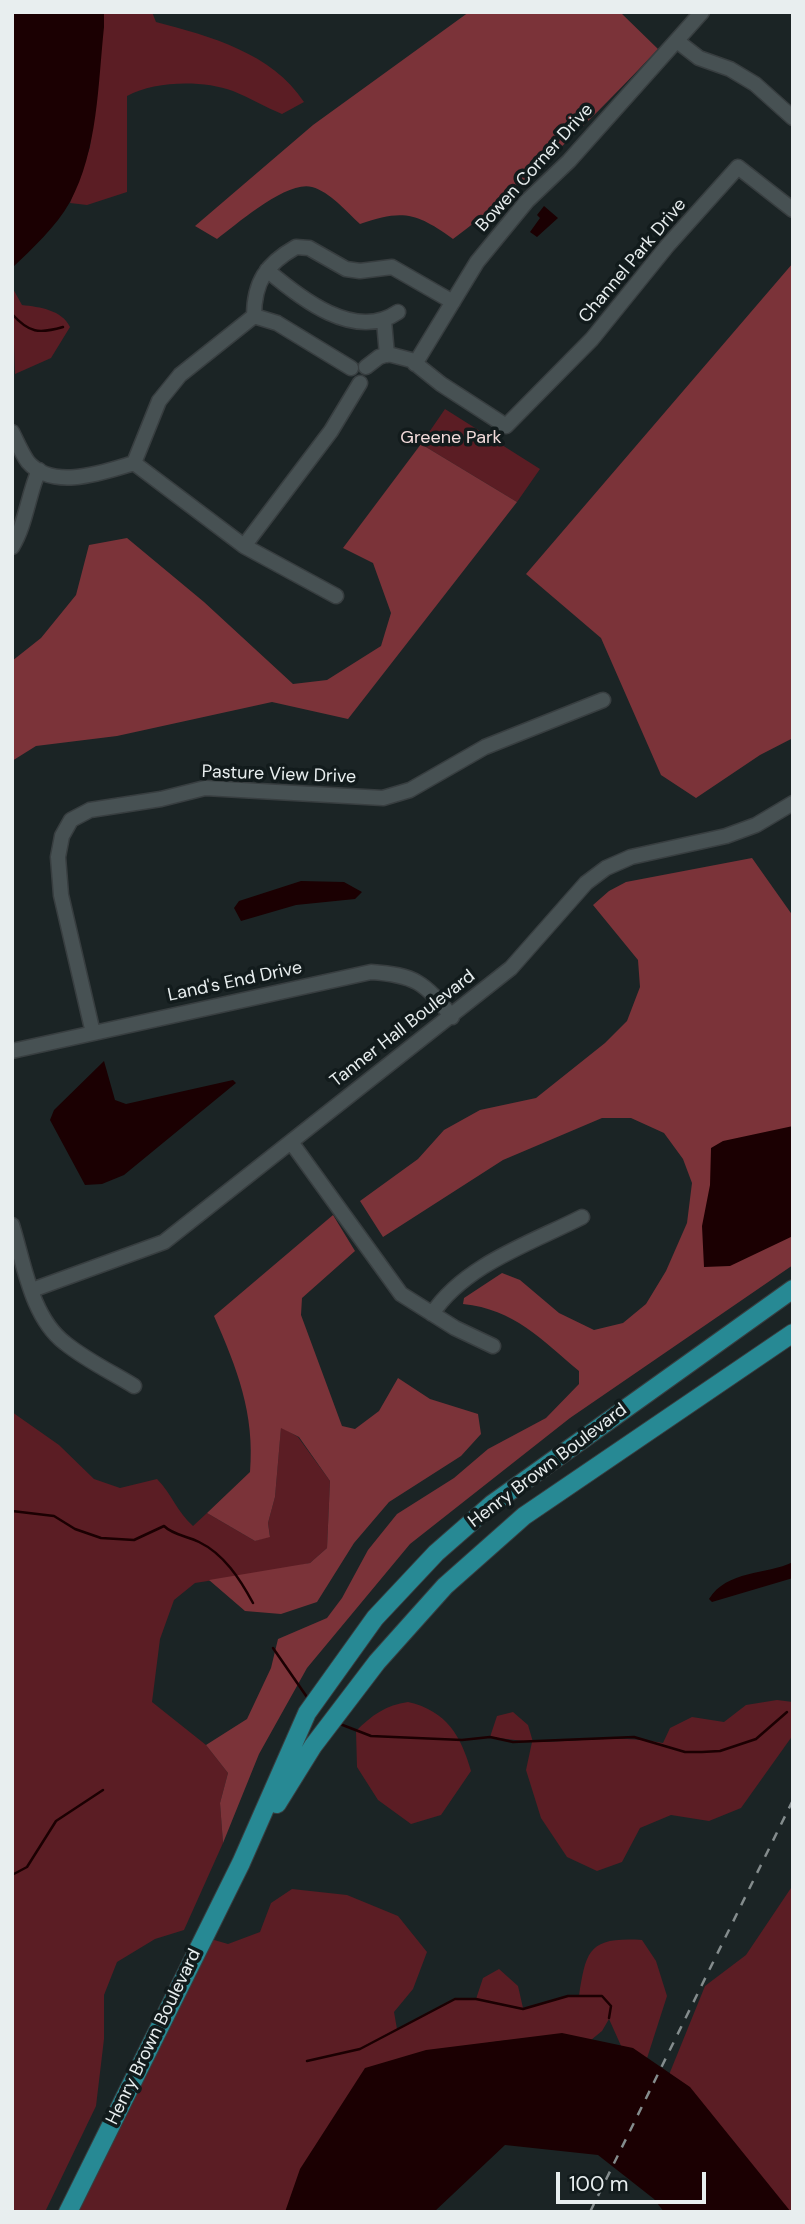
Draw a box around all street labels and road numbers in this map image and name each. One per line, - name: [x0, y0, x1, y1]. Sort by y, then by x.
- street label: Bowen Corner Drive: [472, 100, 598, 236]
- street label: Channel Park Drive: [575, 194, 691, 328]
- street label: Pasture View Drive: [201, 762, 357, 788]
- street label: Land's End Drive: [166, 957, 304, 1007]
- street label: Tanner Hall Boulevard: [326, 966, 480, 1092]
- street label: Henry Brown Boulevard: [465, 1399, 631, 1533]
- street label: Henry Brown Boulevard: [102, 1946, 206, 2128]

